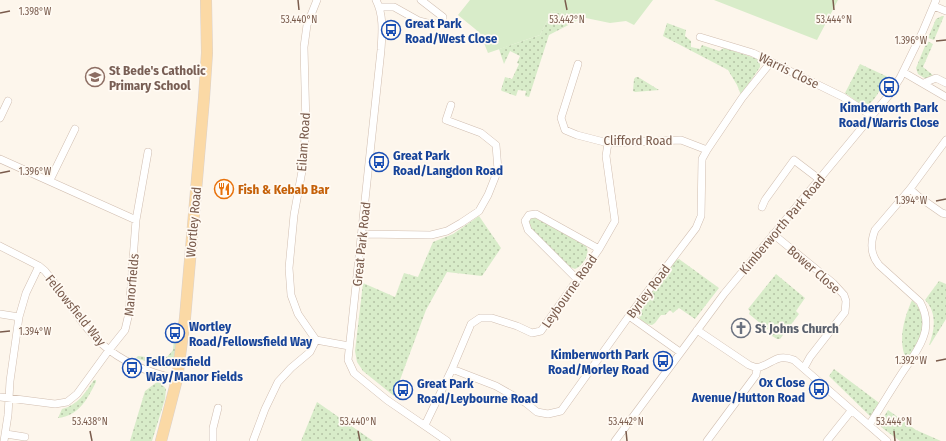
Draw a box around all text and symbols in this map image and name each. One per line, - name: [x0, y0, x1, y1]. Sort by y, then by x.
- text: 1.398°W: [19, 6, 52, 18]
- text: 53.440°N: [281, 14, 317, 26]
- text: 53.442°N: [549, 14, 585, 26]
- text: 53.444°N: [816, 14, 852, 26]
- place label: Great Park Road/West Close: [405, 16, 498, 46]
- bus stop icon: Great Park Road/West Close: [380, 19, 402, 41]
- text: 1.396°W: [895, 35, 928, 47]
- street label: Warris Close: [756, 49, 821, 92]
- place label: St Bede's Catholic Primary School: [109, 63, 206, 93]
- school or university icon: St Bede's Catholic Primary School: [84, 66, 106, 88]
- bus stop icon: Kimberworth Park Road/Warris Close: [878, 76, 900, 98]
- place label: Kimberworth Park Road/Warris Close: [839, 100, 940, 130]
- street label: Eilam Road: [294, 112, 313, 172]
- street label: Clifford Road: [604, 133, 673, 148]
- place label: Great Park Road/Langdon Road: [393, 148, 503, 178]
- bus stop icon: Great Park Road/Langdon Road: [368, 151, 390, 173]
- text: 1.396°W: [19, 166, 52, 178]
- street label: Kimberworth Park Road: [736, 172, 828, 277]
- restaurant icon: Fish & Kebab Bar: [213, 178, 235, 200]
- place label: Fish & Kebab Bar: [238, 182, 330, 197]
- street label: Wortley Road: [183, 186, 204, 258]
- text: 1.394°W: [895, 195, 928, 207]
- street label: Great Park Road: [350, 201, 373, 287]
- street label: Bower Close: [784, 242, 843, 296]
- street label: Leybourne Road: [539, 252, 600, 331]
- street label: Manorfields: [121, 253, 142, 317]
- street label: Byrley Road: [623, 262, 673, 321]
- street label: Fellowsfield Way: [42, 272, 109, 349]
- church icon: St Johns Church: [730, 317, 752, 339]
- place label: Wortley Road/Fellowsfield Way: [189, 319, 313, 349]
- place label: St Johns Church: [755, 321, 839, 336]
- bus stop icon: Wortley Road/Fellowsfield Way: [164, 322, 186, 344]
- text: 1.394°W: [19, 326, 52, 338]
- place label: Kimberworth Park Road/Morley Road: [548, 347, 649, 377]
- bus stop icon: Kimberworth Park Road/Morley Road: [652, 350, 674, 372]
- place label: Fellowsfield Way/Manor Fields: [146, 354, 243, 384]
- text: 1.392°W: [895, 355, 927, 367]
- bus stop icon: Fellowsfield Way/Manor Fields: [121, 357, 143, 379]
- place label: Ox Close Avenue/Hutton Road: [691, 375, 805, 405]
- place label: Great Park Road/Leybourne Road: [417, 376, 538, 406]
- bus stop icon: Ox Close Avenue/Hutton Road: [808, 378, 830, 400]
- bus stop icon: Great Park Road/Leybourne Road: [392, 379, 414, 401]
- text: 53.438°N: [72, 416, 108, 428]
- text: 53.440°N: [340, 416, 376, 428]
- text: 53.442°N: [608, 416, 644, 428]
- text: 53.444°N: [876, 416, 912, 428]

